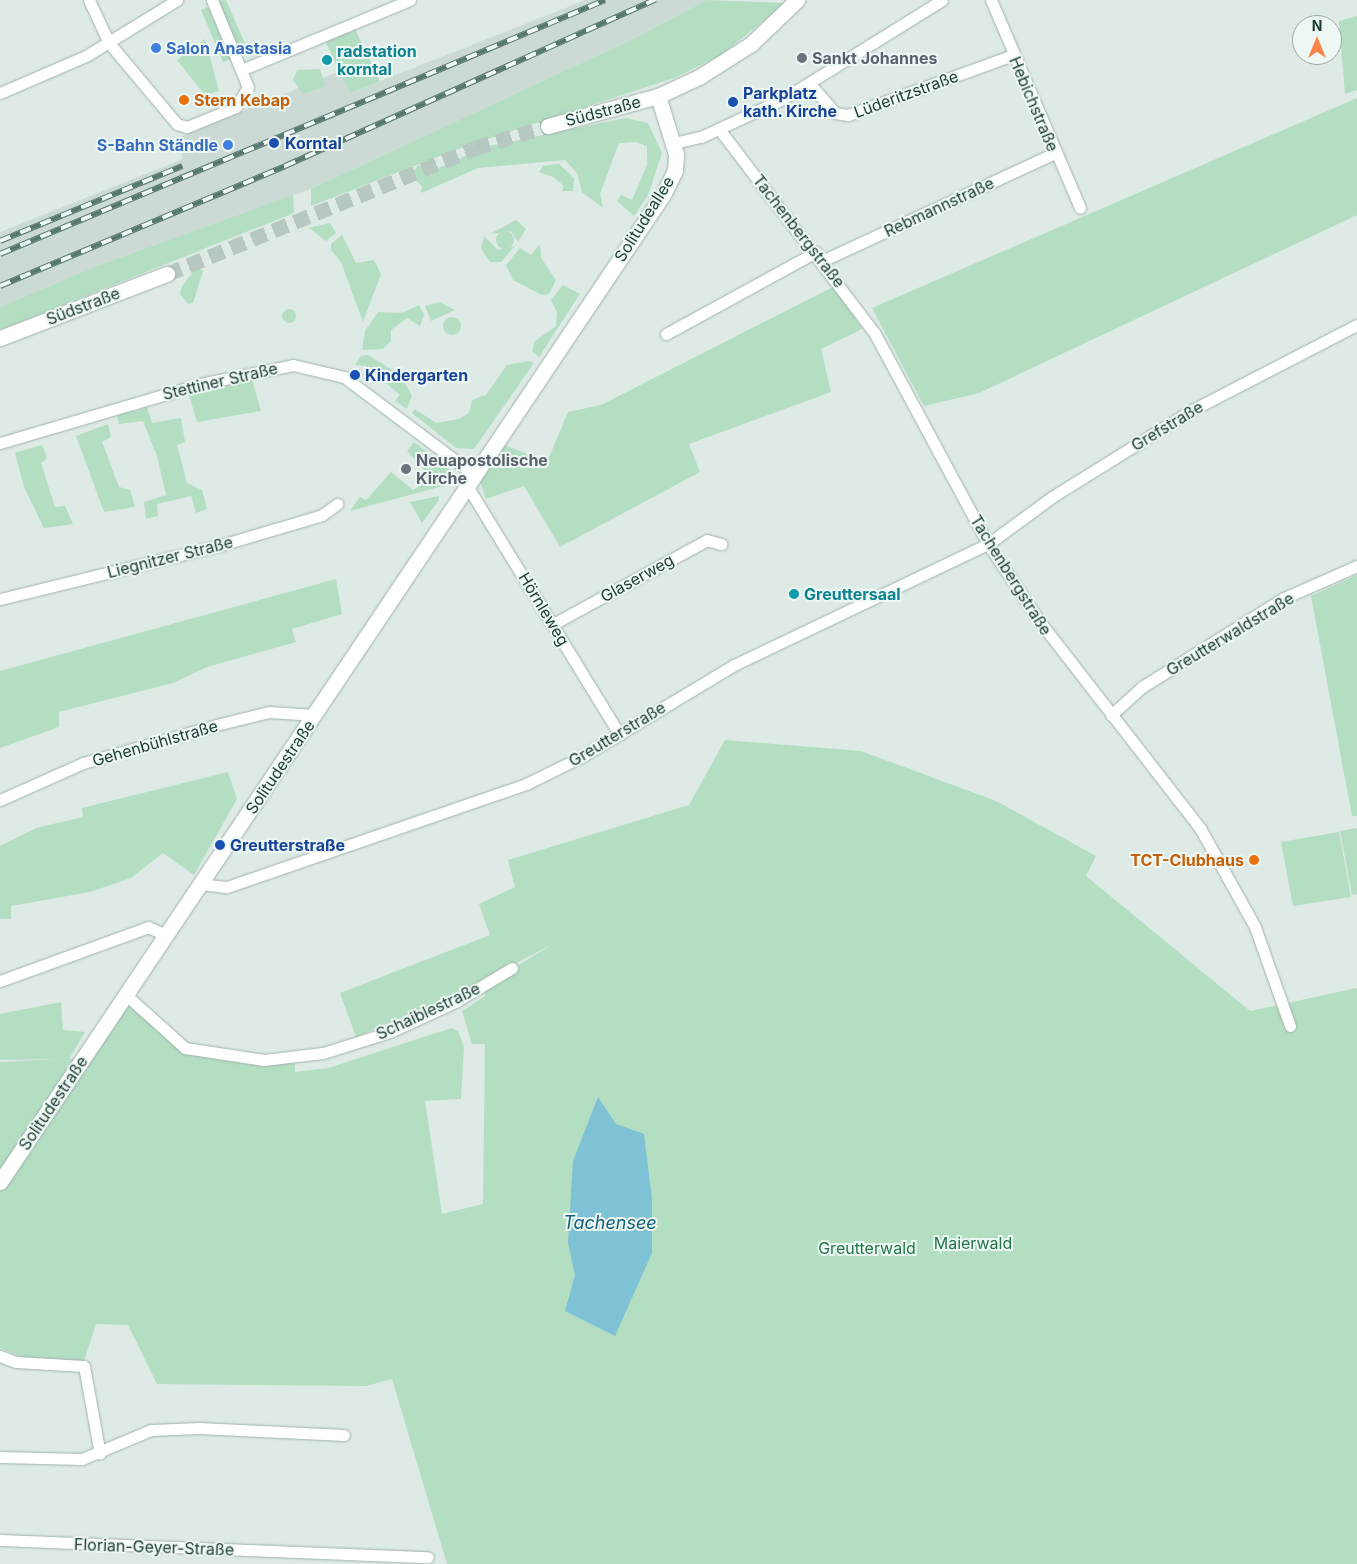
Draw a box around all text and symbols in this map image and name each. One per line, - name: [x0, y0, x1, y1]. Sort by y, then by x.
- north arrow: [1292, 15, 1342, 65]
- text: N: [1312, 17, 1322, 34]
- place label: Salon Anastasia: [166, 38, 292, 58]
- place label: radstation korntal: [337, 41, 417, 79]
- marker: Salon Anastasia: [150, 42, 162, 54]
- place label: Sankt Johannes: [812, 48, 937, 68]
- marker: Sankt Johannes: [796, 52, 808, 64]
- marker: radstation korntal: [321, 54, 333, 66]
- street label: Hebichstraße: [1005, 54, 1063, 154]
- street label: Lüderitzstraße: [851, 66, 961, 122]
- place label: Parkplatz kath. Kirche: [743, 83, 838, 121]
- place label: Stern Kebap: [194, 90, 290, 110]
- street label: Südstraße: [563, 92, 643, 130]
- marker: Stern Kebap: [178, 94, 190, 106]
- marker: Parkplatz kath. Kirche: [727, 96, 739, 108]
- place label: Korntal: [285, 133, 342, 153]
- place label: S-Bahn Ständle: [97, 135, 218, 155]
- marker: Korntal: [267, 136, 281, 150]
- marker: S-Bahn Ständle: [222, 139, 234, 151]
- street label: Tachenbergstraße: [749, 171, 849, 291]
- street label: Solitudeallee: [610, 173, 678, 265]
- street label: Rebmannstraße: [881, 173, 997, 241]
- street label: Südstraße: [43, 283, 123, 329]
- street label: Stettiner Straße: [161, 358, 279, 404]
- place label: Kindergarten: [365, 365, 468, 385]
- marker: Kindergarten: [349, 369, 361, 381]
- street label: Grefstraße: [1128, 397, 1206, 455]
- place label: Neuapostolische Kirche: [416, 450, 548, 488]
- marker: Neuapostolische Kirche: [400, 463, 412, 475]
- street label: Tachenbergstraße: [966, 511, 1056, 639]
- street label: Liegnitzer Straße: [105, 532, 235, 582]
- street label: Glaserweg: [597, 550, 677, 606]
- street label: Hörnleweg: [515, 569, 573, 649]
- place label: Greuttersaal: [804, 584, 901, 604]
- marker: Greuttersaal: [788, 588, 800, 600]
- street label: Greutterwaldstraße: [1163, 588, 1297, 680]
- street label: Greutterstraße: [565, 698, 669, 770]
- street label: Gehenbühlstraße: [90, 716, 220, 770]
- street label: Solitudestraße: [241, 716, 319, 818]
- place label: Greutterstraße: [230, 835, 345, 855]
- marker: Greutterstraße: [214, 839, 226, 851]
- place label: TCT-Clubhaus: [1130, 850, 1244, 870]
- marker: TCT-Clubhaus: [1248, 854, 1260, 866]
- street label: Schaiblestraße: [373, 979, 483, 1043]
- street label: Solitudestraße: [14, 1052, 92, 1154]
- water label: Tachensee: [563, 1212, 657, 1234]
- park label: Maierwald: [934, 1233, 1012, 1253]
- park label: Greutterwald: [818, 1238, 916, 1258]
- street label: Florian-Geyer-Straße: [74, 1535, 234, 1559]

